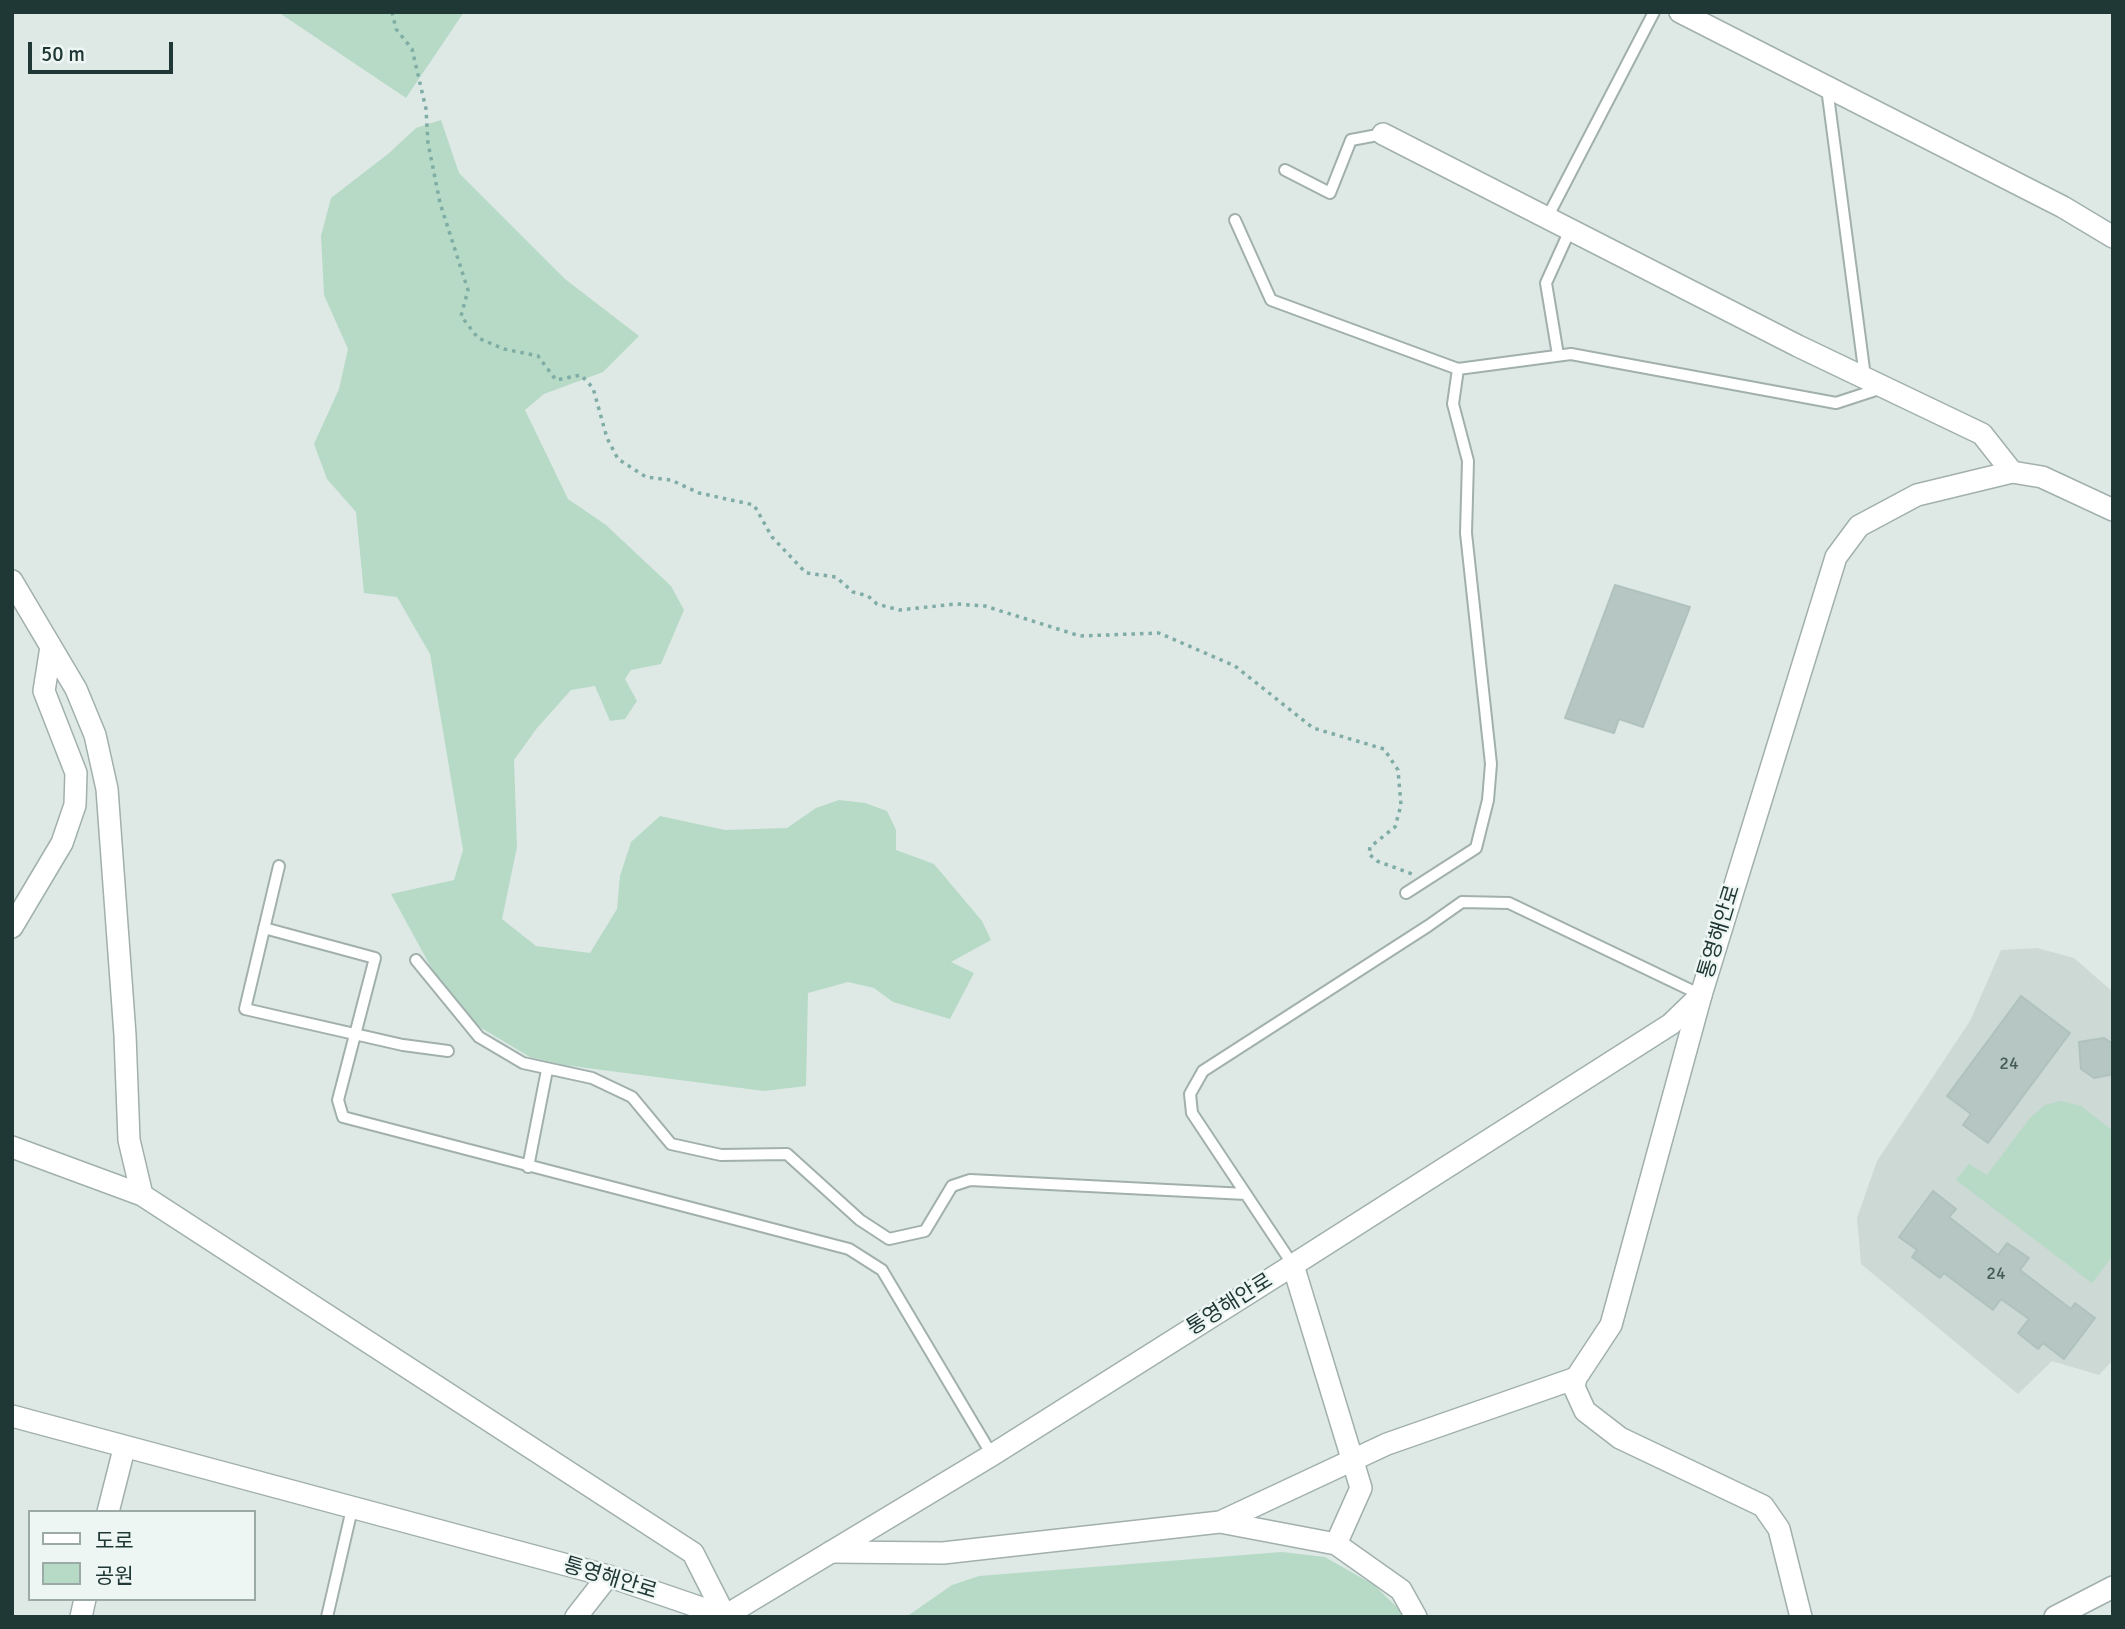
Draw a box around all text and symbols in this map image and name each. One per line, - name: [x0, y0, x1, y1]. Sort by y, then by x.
- scale bar: [32, 28, 177, 72]
- text: 50 m: [41, 41, 85, 67]
- street label: 통영해안로: [1694, 882, 1746, 982]
- house number: 24: [1999, 1053, 2019, 1075]
- house number: 24: [1986, 1263, 2006, 1285]
- street label: 통영해안로: [1182, 1269, 1278, 1341]
- legend: [28, 1510, 256, 1601]
- text: 도로: [95, 1528, 134, 1554]
- street label: 통영해안로: [560, 1553, 660, 1605]
- text: 공원: [95, 1563, 134, 1589]

